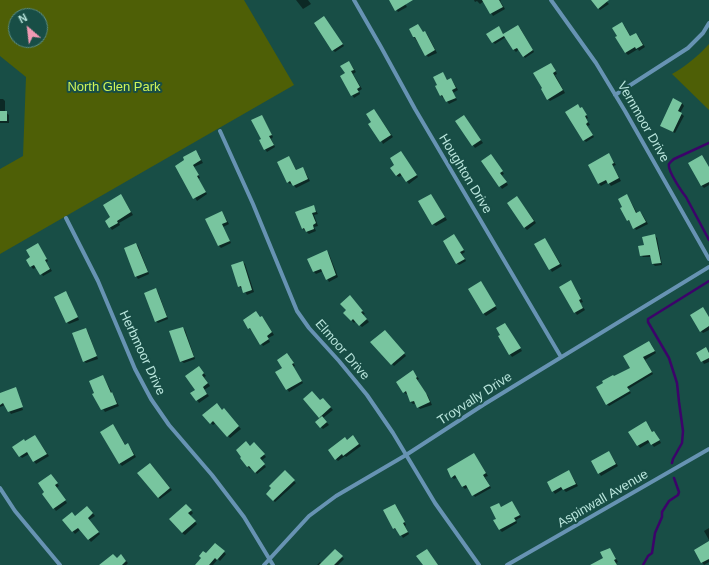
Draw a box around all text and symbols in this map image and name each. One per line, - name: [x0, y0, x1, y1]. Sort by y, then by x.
- north arrow: [8, 8, 48, 48]
- text: N: [17, 11, 29, 25]
- park label: North Glen Park: [67, 79, 161, 95]
- street label: Vernmoor Drive: [614, 79, 672, 165]
- street label: Houghton Drive: [435, 131, 495, 217]
- street label: Herbmoor Drive: [116, 308, 168, 398]
- street label: Elmoor Drive: [311, 317, 373, 383]
- street label: Troyvally Drive: [435, 369, 515, 429]
- street label: Aspinwall Avenue: [555, 467, 651, 531]

